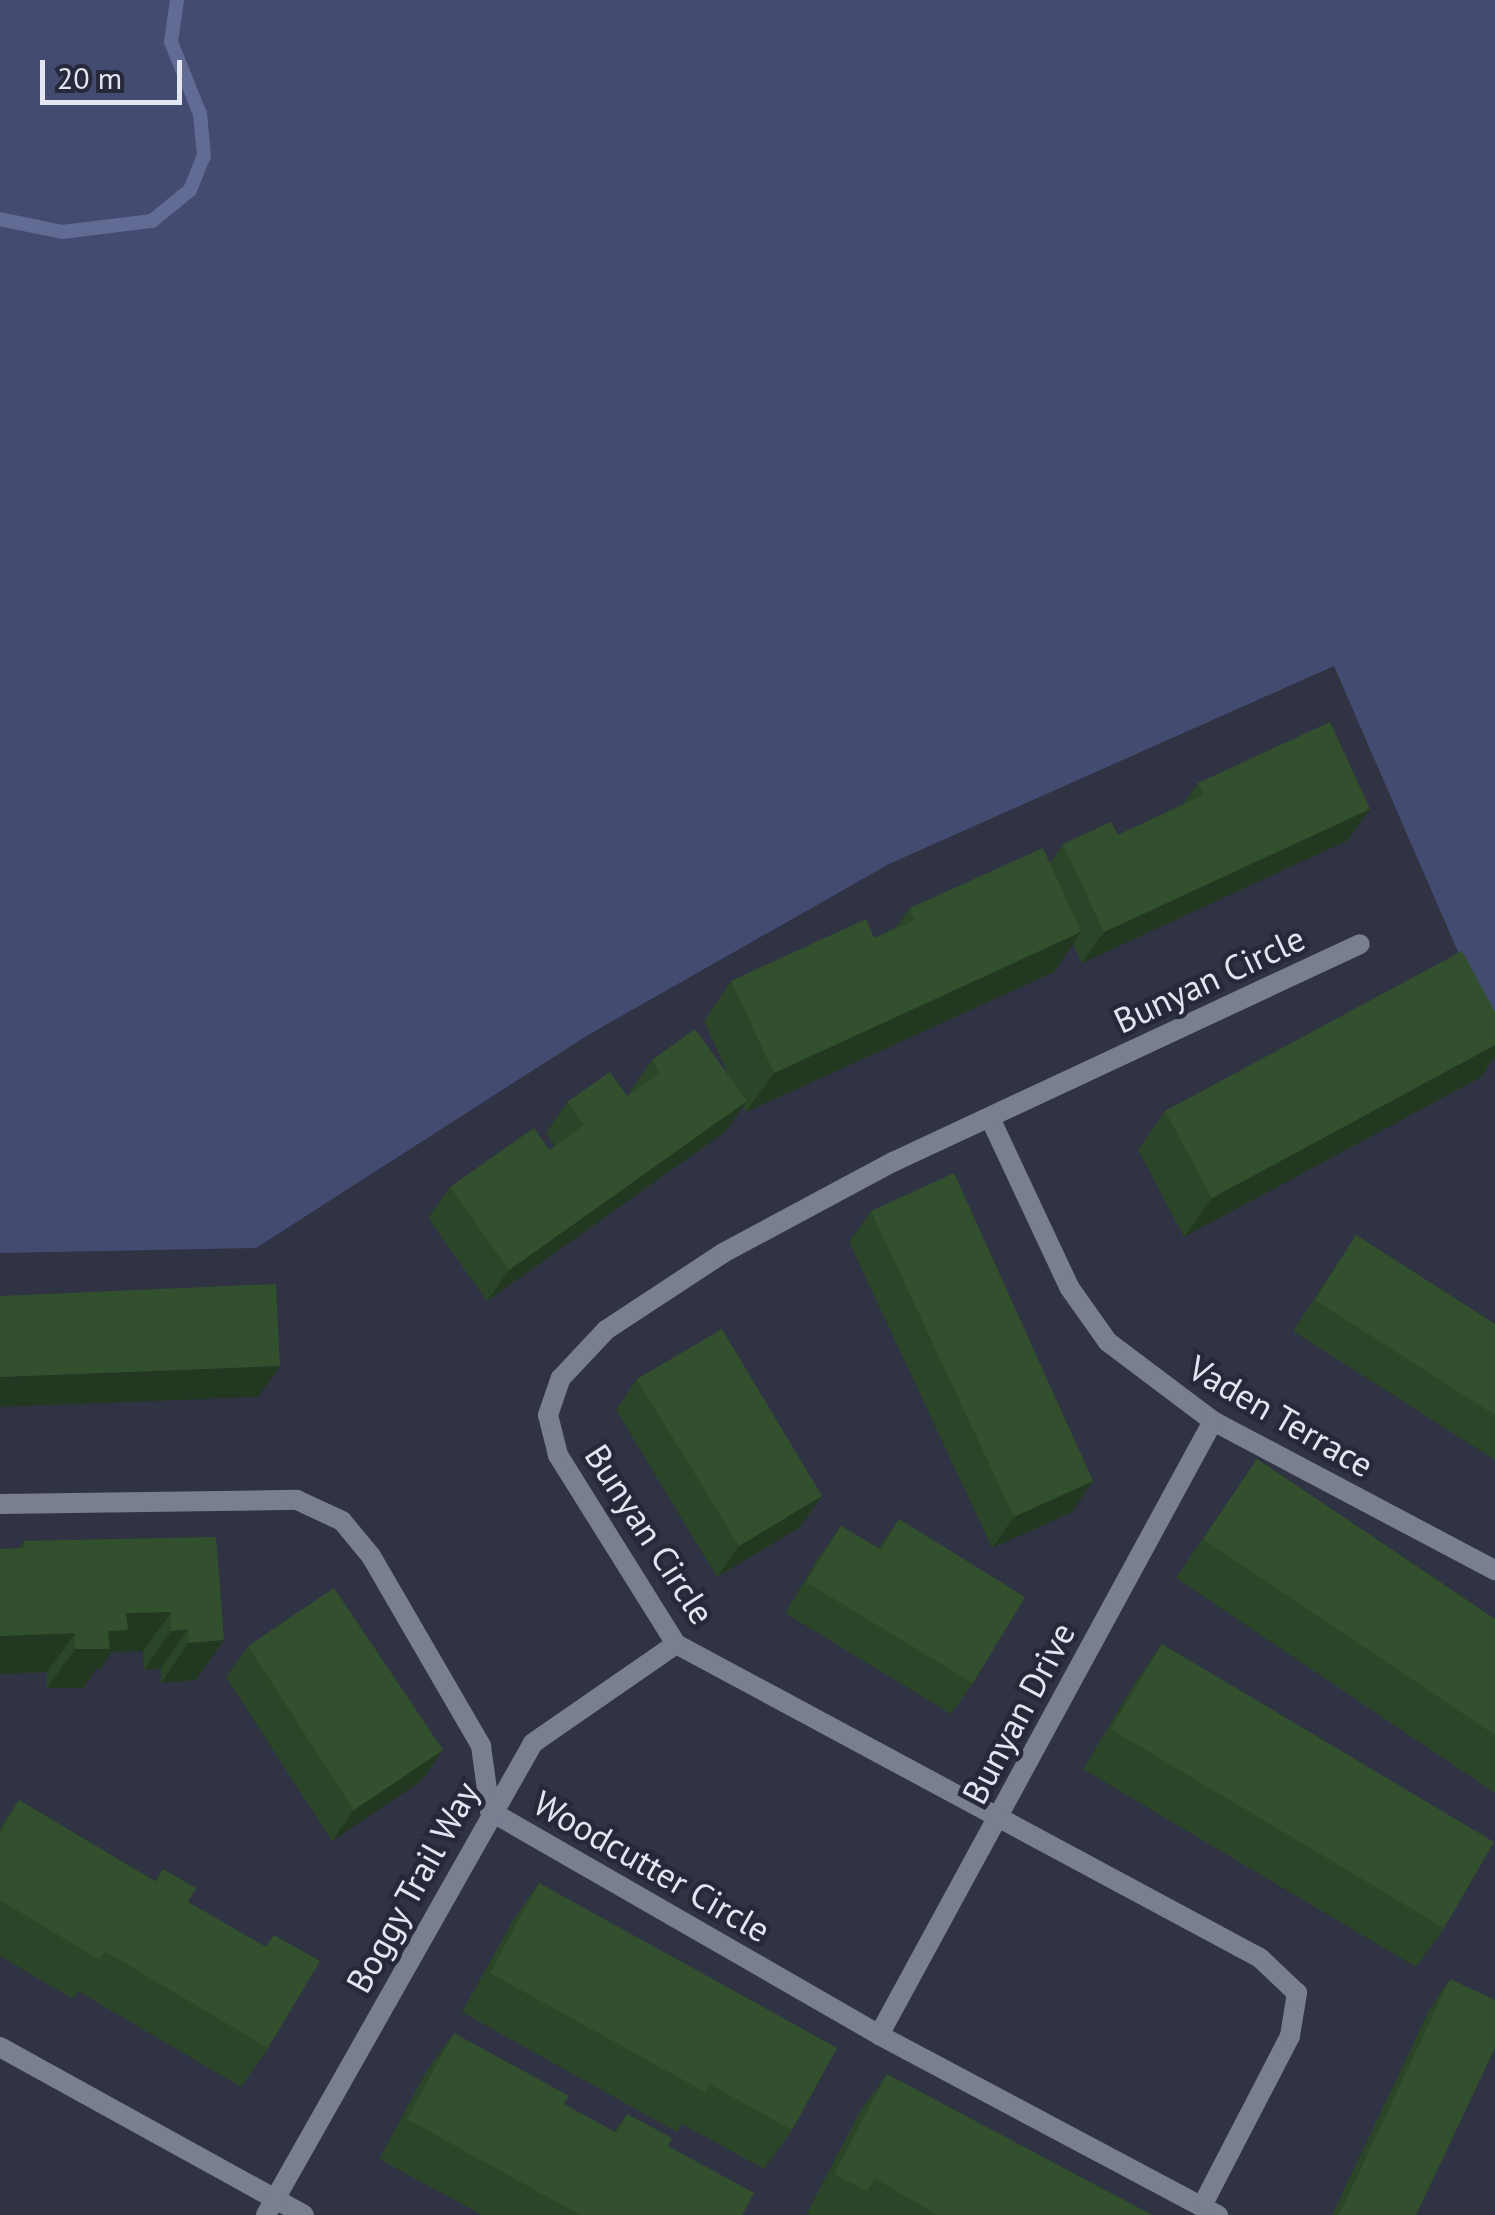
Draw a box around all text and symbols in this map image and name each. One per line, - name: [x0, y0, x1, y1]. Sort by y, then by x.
- scale bar: [45, 40, 188, 102]
- text: 20 m: [57, 58, 122, 97]
- street label: Bunyan Circle: [1107, 917, 1311, 1041]
- street label: Vaden Terrace: [1181, 1346, 1381, 1486]
- street label: Bunyan Circle: [576, 1436, 724, 1632]
- street label: Bunyan Drive: [953, 1615, 1083, 1811]
- street label: Boggy Trail Way: [336, 1773, 488, 2001]
- street label: Woodcutter Circle: [526, 1781, 778, 1951]

